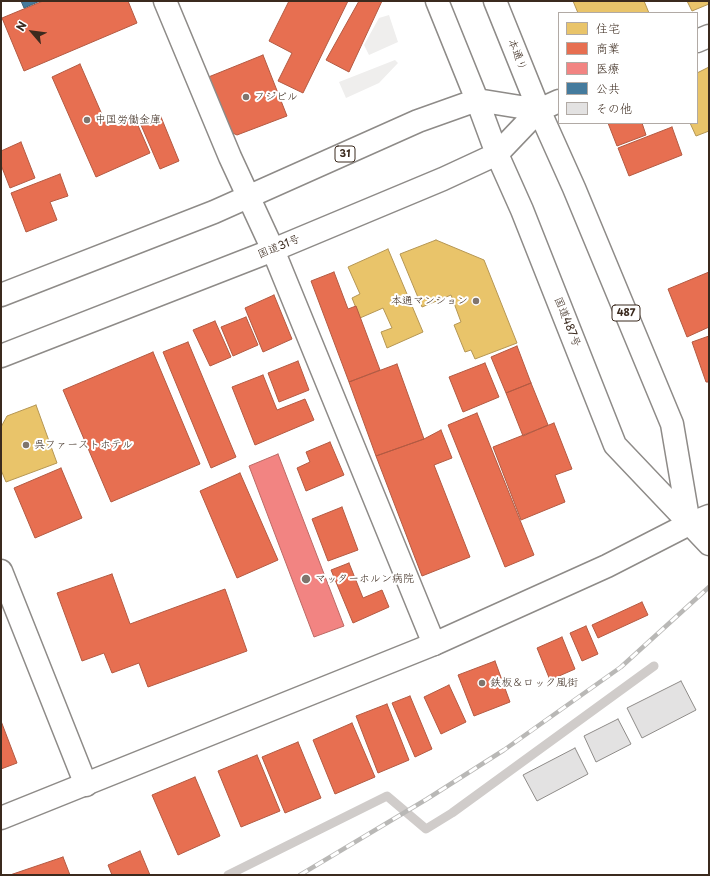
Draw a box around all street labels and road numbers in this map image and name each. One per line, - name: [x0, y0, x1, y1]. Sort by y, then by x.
- street label: 本通り: [505, 37, 529, 73]
- road number: 31: [335, 146, 355, 162]
- street label: 国道31号: [256, 233, 302, 261]
- street label: 国道487号: [551, 295, 583, 349]
- road number: 487: [612, 305, 640, 321]

